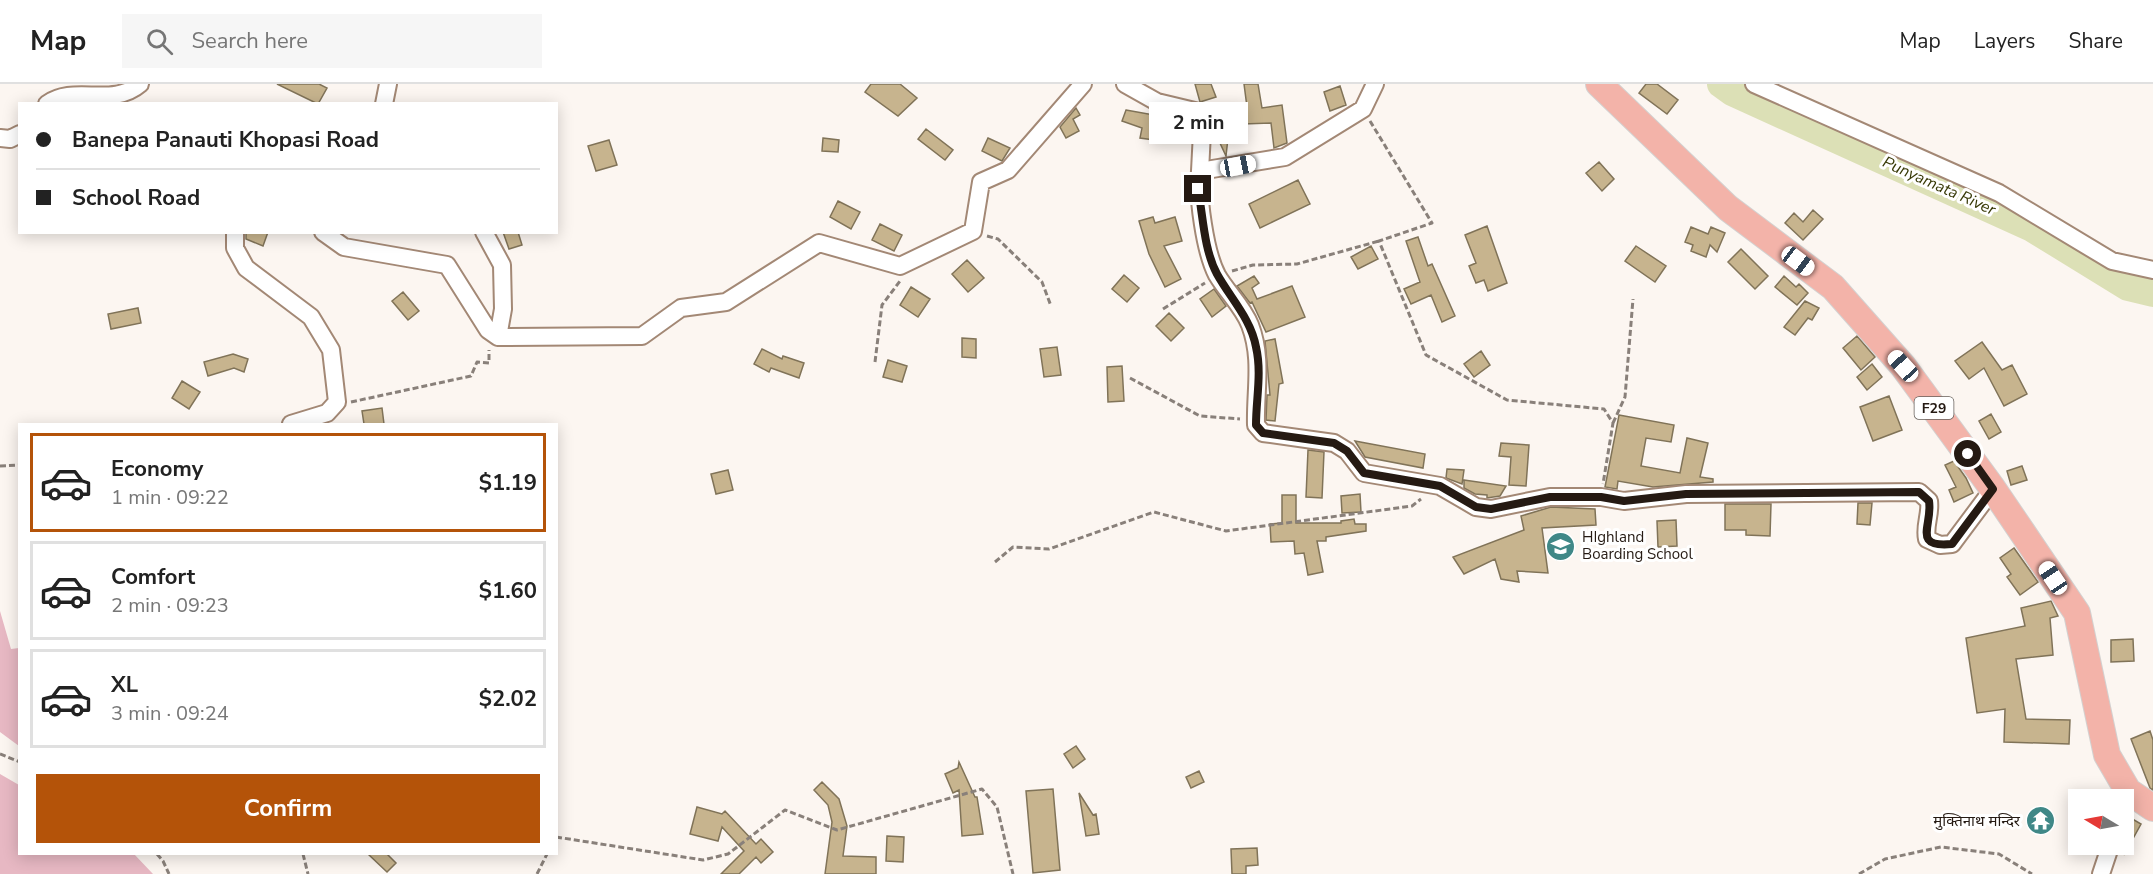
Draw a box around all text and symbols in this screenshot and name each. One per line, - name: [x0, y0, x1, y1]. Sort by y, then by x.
- search box: [122, 14, 542, 68]
- text: Map: [30, 22, 86, 60]
- icon: search: [143, 25, 176, 58]
- text: Search here: [191, 26, 308, 56]
- text: Map: [1899, 27, 1941, 55]
- text: Layers: [1974, 27, 2035, 55]
- text: Share: [2068, 27, 2123, 55]
- callout: 2 min: [1148, 102, 1248, 144]
- text: 2 min: [1173, 109, 1224, 136]
- text: Banepa Panauti Khopasi Road: [72, 125, 379, 155]
- water label: Punyamata River: [1879, 151, 2000, 221]
- car: [1219, 154, 1257, 178]
- route end: [1184, 175, 1211, 202]
- text: School Road: [72, 183, 200, 213]
- car: [1778, 243, 1818, 279]
- car: [1884, 347, 1922, 385]
- road number: F29: [1914, 397, 1954, 419]
- route start: [1954, 440, 1981, 467]
- text: Economy: [111, 454, 203, 484]
- icon: car: [39, 456, 93, 510]
- text: $1.19: [479, 468, 537, 498]
- text: 1 min · 09:22: [111, 484, 229, 511]
- place label: HIghland Boarding School: [1582, 527, 1693, 564]
- school or university icon: HIghland Boarding School: [1545, 530, 1577, 562]
- car: [2035, 558, 2071, 598]
- text: Comfort: [111, 562, 195, 592]
- icon: car: [39, 564, 93, 618]
- text: $1.60: [479, 576, 537, 606]
- text: 2 min · 09:23: [111, 592, 229, 619]
- text: XL: [111, 670, 138, 700]
- icon: car: [39, 672, 93, 726]
- text: $2.02: [479, 684, 537, 714]
- text: 3 min · 09:24: [111, 700, 229, 727]
- button: Confirm: [36, 774, 540, 843]
- north arrow: [2068, 789, 2134, 855]
- map controls: [2068, 789, 2134, 855]
- temple icon: मुक्तिनाथ मन्दिर: [2025, 805, 2057, 837]
- place label: मुक्तिनाथ मन्दिर: [1933, 811, 2021, 831]

